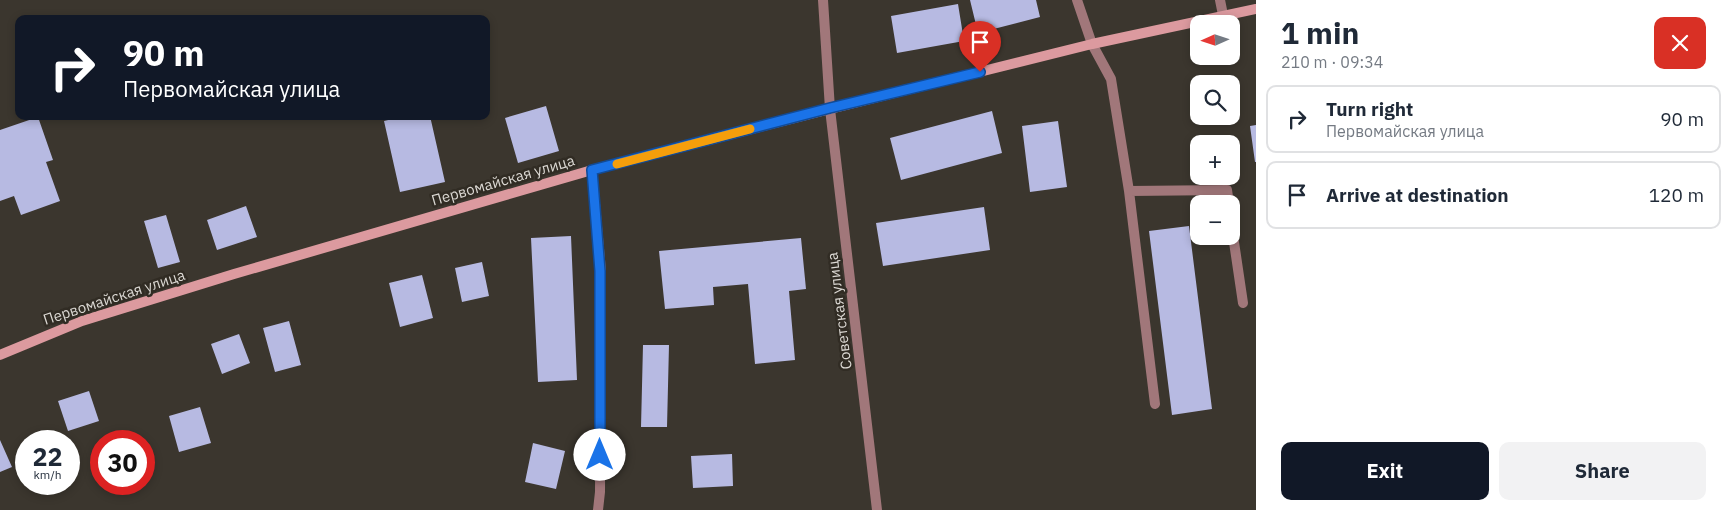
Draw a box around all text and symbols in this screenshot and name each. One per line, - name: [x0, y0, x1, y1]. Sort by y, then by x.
- text: 1 min: [1281, 13, 1359, 52]
- north arrow: [1190, 15, 1240, 65]
- map controls: [1190, 15, 1240, 245]
- button: close: [1654, 17, 1706, 69]
- pin: [959, 21, 1001, 72]
- icon: arrive: [966, 28, 994, 56]
- text: 90 m: [123, 30, 205, 76]
- icon: right: [40, 35, 105, 100]
- text: 210 m · 09:34: [1281, 52, 1383, 72]
- text: Первомайская улица: [123, 74, 340, 103]
- button: search: [1190, 75, 1240, 125]
- text: Turn right: [1326, 97, 1413, 121]
- icon: right: [1283, 105, 1311, 133]
- text: 90 m: [1660, 107, 1704, 131]
- text: Первомайская улица: [1326, 121, 1484, 141]
- button: +: [1190, 135, 1240, 185]
- street label: Первомайская улица: [429, 150, 577, 210]
- icon: arrive: [1283, 181, 1311, 209]
- text: Arrive at destination: [1326, 183, 1509, 207]
- text: 120 m: [1649, 183, 1704, 207]
- button: −: [1190, 195, 1240, 245]
- street label: Советская улица: [822, 251, 856, 371]
- street label: Первомайская улица: [41, 265, 187, 329]
- position arrow: [573, 428, 625, 480]
- speed limit sign: 30: [90, 430, 155, 495]
- text: 22: [32, 440, 63, 473]
- button: Exit: [1281, 442, 1489, 500]
- button: Share: [1499, 442, 1706, 500]
- text: km/h: [33, 467, 62, 482]

